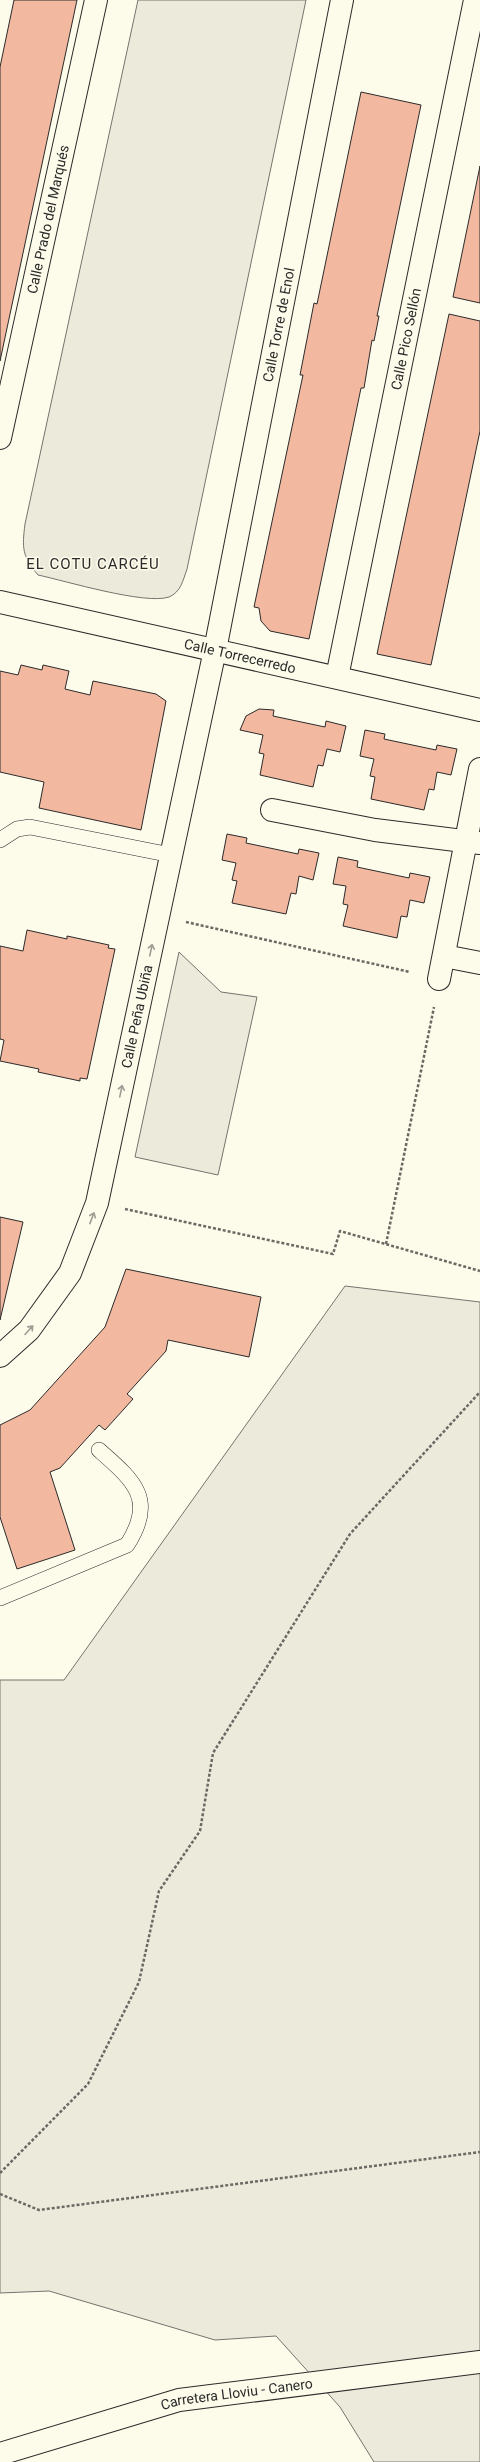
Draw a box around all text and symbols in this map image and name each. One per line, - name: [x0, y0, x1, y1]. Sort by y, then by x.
- street label: Calle Prado del Marqués: [24, 143, 72, 295]
- street label: Calle Torre de Enol: [260, 266, 298, 383]
- street label: Calle Pico Sellón: [388, 286, 424, 391]
- district label: EL COTU CARCÉU: [26, 555, 160, 573]
- street label: Calle Torrecerredo: [183, 636, 297, 676]
- one-way arrow: [148, 944, 156, 957]
- street label: Calle Peña Ubiña: [118, 963, 156, 1070]
- one-way arrow: [118, 1085, 126, 1098]
- one-way arrow: [88, 1212, 96, 1224]
- one-way arrow: [24, 1325, 33, 1335]
- street label: Carretera Lloviu - Canero: [159, 2375, 314, 2413]

